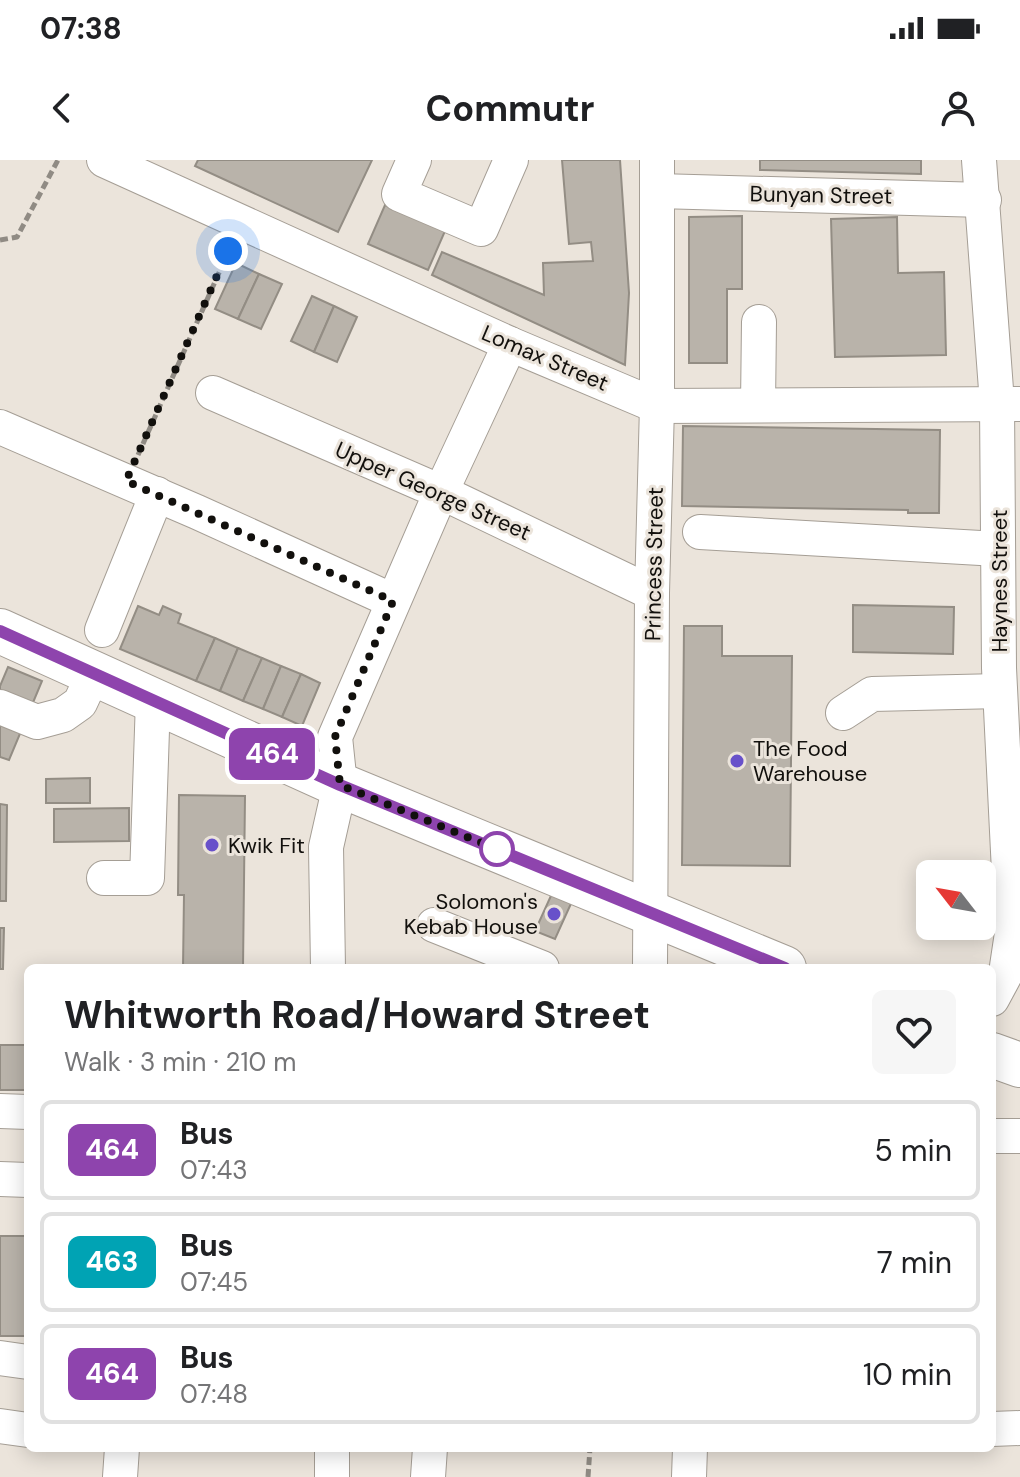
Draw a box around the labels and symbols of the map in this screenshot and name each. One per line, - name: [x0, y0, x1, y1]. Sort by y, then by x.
- street label: Bunyan Street: [749, 179, 893, 211]
- your location: [208, 231, 248, 271]
- street label: Lomax Street: [477, 318, 613, 398]
- street label: Upper George Street: [331, 435, 535, 547]
- street label: Princess Street: [638, 487, 670, 641]
- street label: Haynes Street: [985, 509, 1014, 653]
- line badge: 464: [226, 728, 318, 780]
- place label: The Food Warehouse: [753, 734, 867, 788]
- marker: The Food Warehouse: [728, 752, 746, 770]
- place label: Kwik Fit: [228, 831, 305, 860]
- unlabelled marker: [480, 832, 514, 866]
- marker: Kwik Fit: [203, 836, 221, 854]
- north arrow: [916, 860, 996, 940]
- place label: Solomon's Kebab House: [404, 887, 538, 941]
- marker: Solomon's Kebab House: [545, 905, 563, 923]

